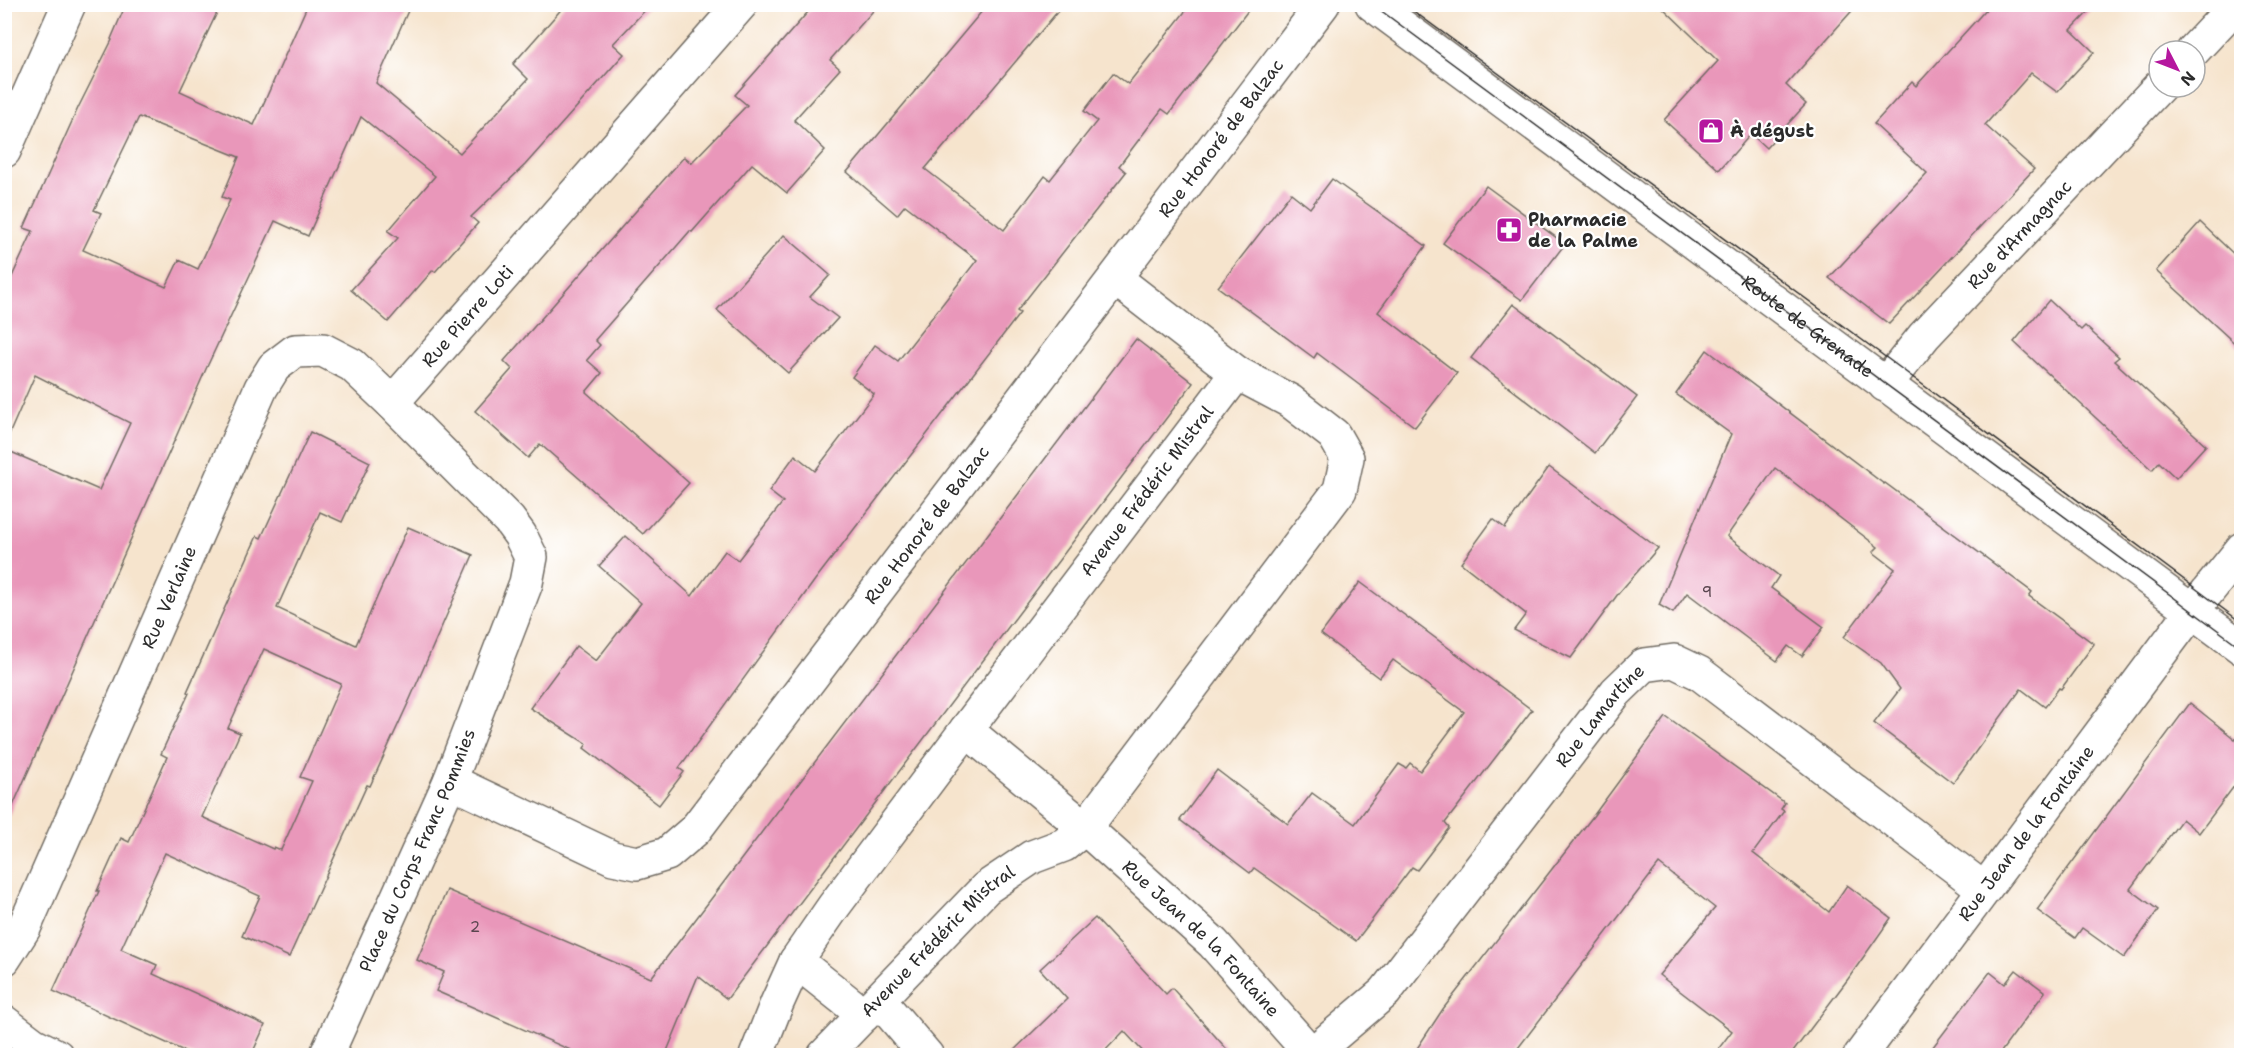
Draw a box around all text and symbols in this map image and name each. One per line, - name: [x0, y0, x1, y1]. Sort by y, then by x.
- north arrow: [2147, 39, 2207, 99]
- street label: Rue Honoré de Balzac: [1153, 54, 1289, 222]
- text: N: [2176, 67, 2200, 90]
- shop icon: À dégust: [1696, 116, 1726, 146]
- place label: À dégust: [1730, 119, 1814, 143]
- street label: Rue d'Armagnac: [1962, 175, 2077, 294]
- place label: Pharmacie de la Palme: [1528, 208, 1638, 253]
- pharmacy icon: Pharmacie de la Palme: [1494, 215, 1524, 245]
- street label: Rue Pierre Loti: [417, 260, 519, 373]
- street label: Route de Grenade: [1737, 270, 1879, 383]
- street label: Avenue Frédéric Mistral: [1075, 400, 1219, 581]
- street label: Rue Honoré de Balzac: [859, 441, 995, 609]
- street label: Rue Verlaine: [136, 542, 202, 652]
- house number: 9: [1702, 582, 1712, 602]
- street label: Rue Lamartine: [1550, 659, 1650, 772]
- street label: Place du Corps Franc Pommies: [353, 725, 481, 976]
- street label: Rue Jean de la Fontaine: [1953, 740, 2100, 926]
- street label: Rue Jean de la Fontaine: [1117, 855, 1285, 1022]
- street label: Avenue Frédéric Mistral: [856, 860, 1020, 1022]
- house number: 2: [470, 917, 480, 937]

